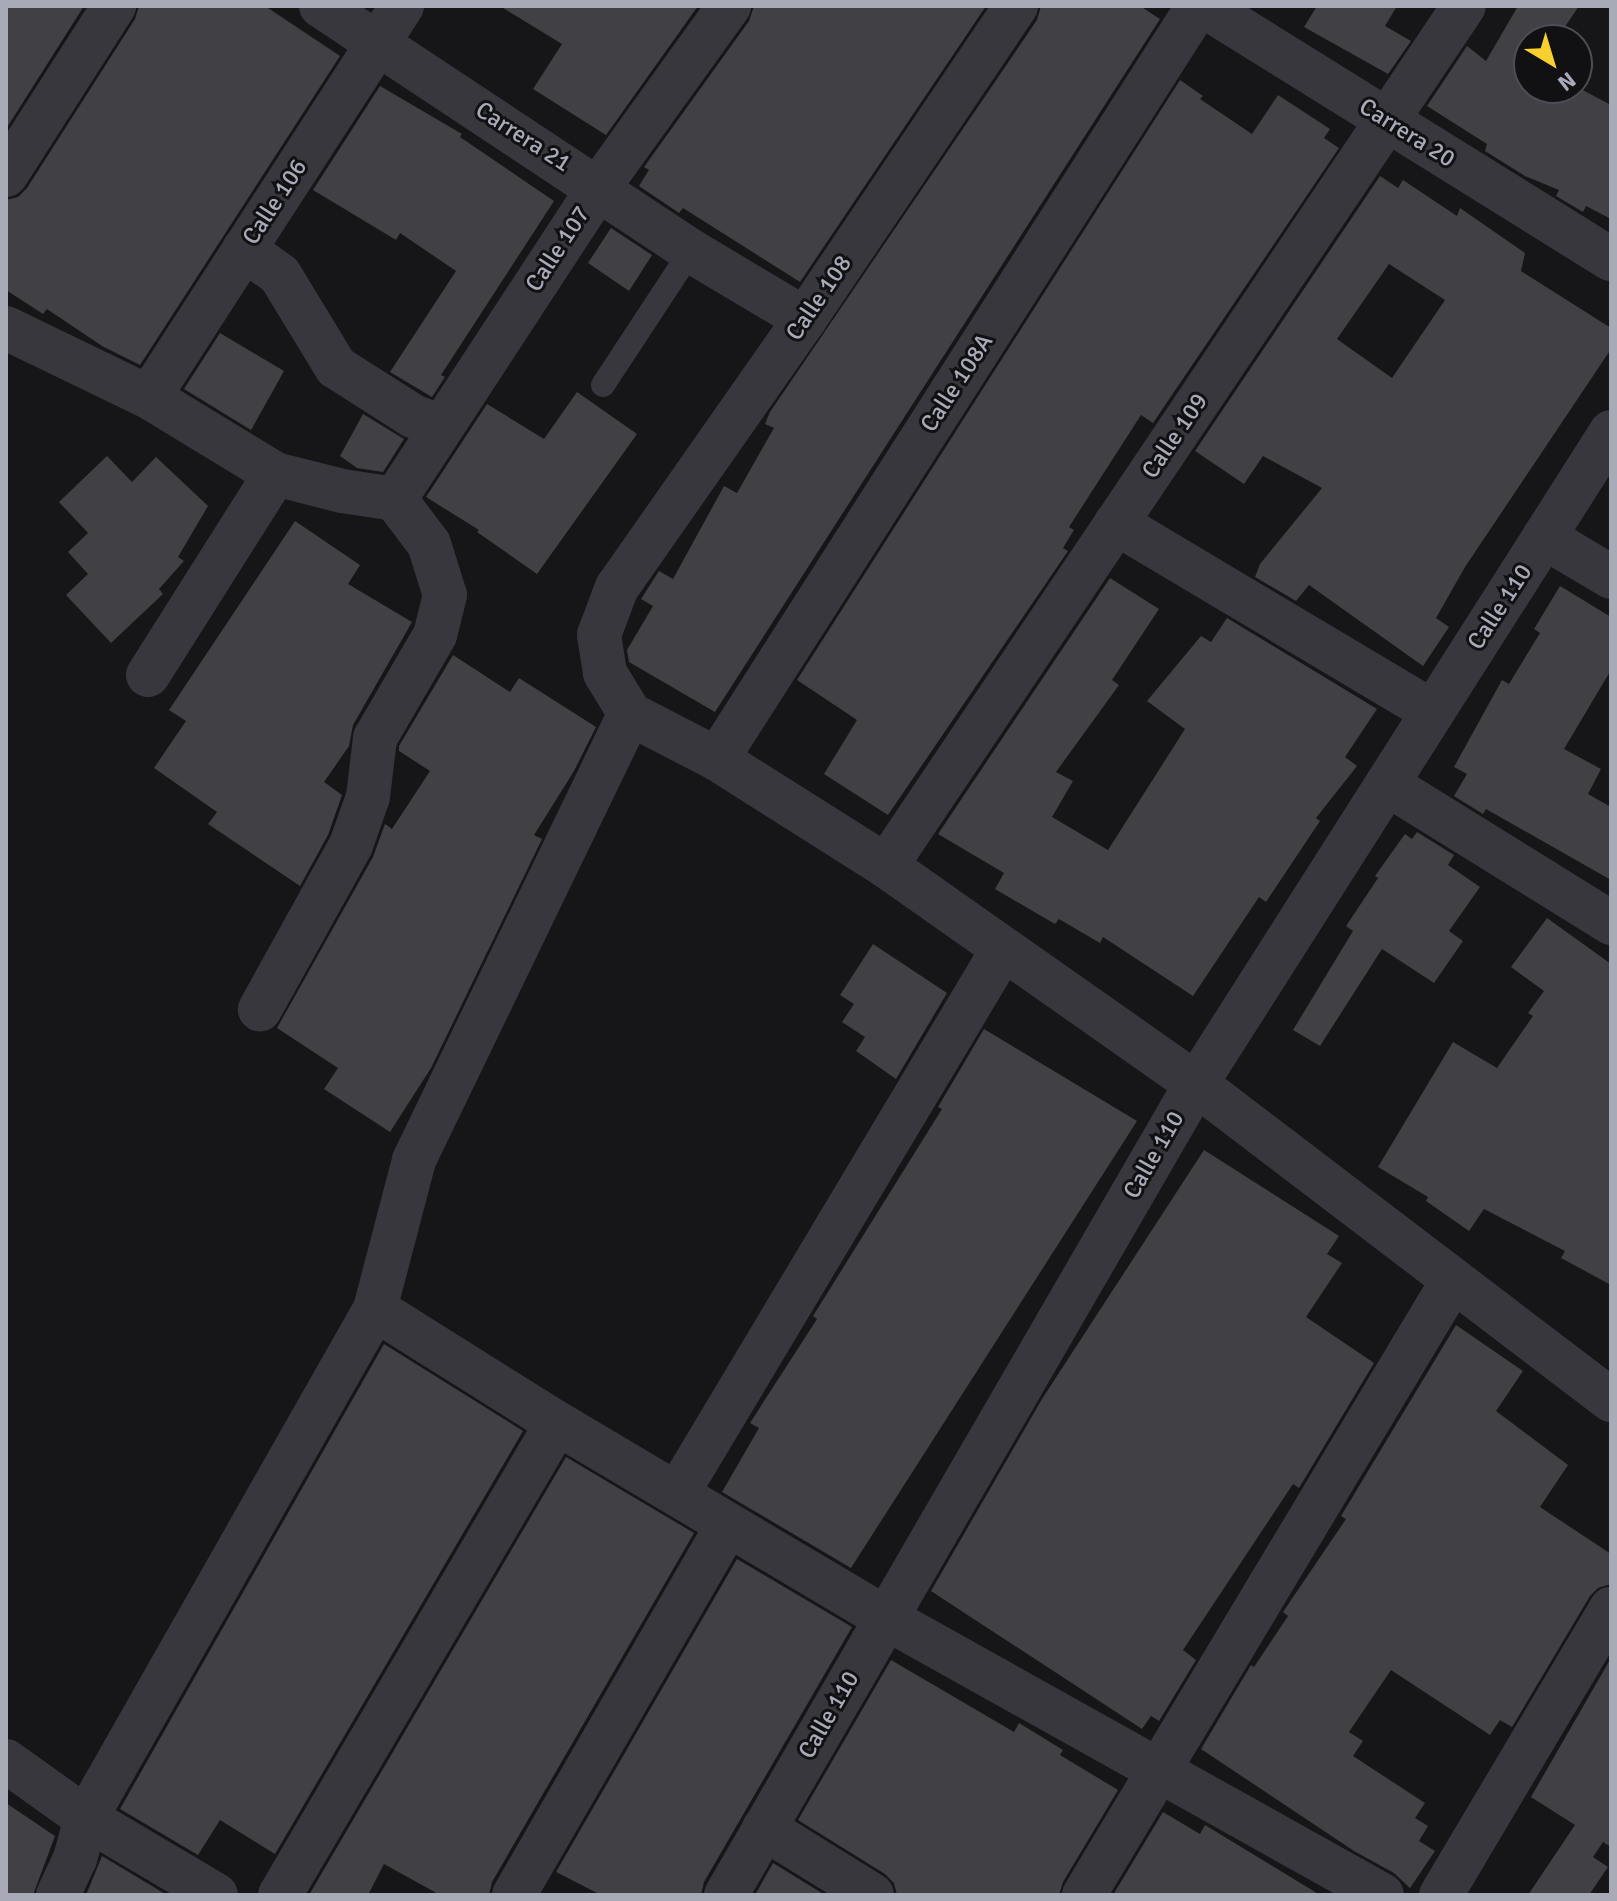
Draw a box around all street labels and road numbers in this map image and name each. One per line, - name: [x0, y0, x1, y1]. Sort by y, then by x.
- street label: Carrera 20: [1354, 92, 1460, 174]
- street label: Carrera 21: [470, 96, 576, 178]
- street label: Calle 106: [237, 154, 313, 250]
- street label: Calle 107: [520, 201, 596, 297]
- street label: Calle 108: [780, 250, 858, 346]
- street label: Calle 108A: [915, 329, 999, 437]
- street label: Calle 109: [1136, 388, 1214, 484]
- street label: Calle 110: [1462, 559, 1538, 655]
- street label: Calle 110: [1117, 1106, 1191, 1204]
- street label: Calle 110: [792, 1666, 866, 1764]

